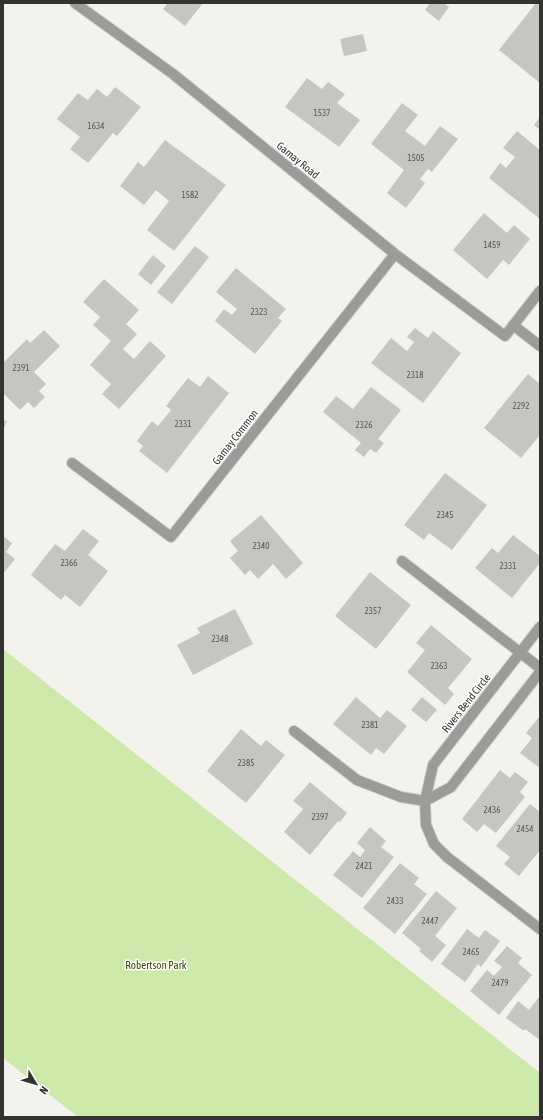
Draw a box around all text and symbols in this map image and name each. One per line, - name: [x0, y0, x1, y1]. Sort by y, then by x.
- house number: 1537: [314, 108, 330, 118]
- house number: 1634: [88, 121, 104, 131]
- street label: Gamay Road: [274, 139, 322, 181]
- house number: 1505: [408, 153, 424, 163]
- house number: 1582: [182, 190, 198, 200]
- house number: 1459: [484, 240, 500, 250]
- house number: 2323: [251, 307, 267, 317]
- house number: 2391: [13, 363, 29, 373]
- house number: 2318: [407, 370, 423, 380]
- house number: 2292: [513, 401, 529, 411]
- street label: Gamay Common: [210, 407, 260, 467]
- house number: 2331: [175, 419, 191, 429]
- house number: 2326: [356, 420, 372, 430]
- house number: 2345: [437, 510, 453, 520]
- house number: 2340: [253, 541, 269, 551]
- house number: 2366: [61, 558, 77, 568]
- house number: 2331: [500, 561, 516, 571]
- house number: 2357: [365, 606, 381, 616]
- house number: 2348: [212, 634, 228, 644]
- house number: 2363: [431, 661, 447, 671]
- street label: Rivers Bend Circle: [439, 671, 493, 735]
- house number: 2381: [362, 720, 378, 730]
- house number: 2385: [238, 758, 254, 768]
- house number: 2436: [484, 805, 500, 815]
- house number: 2397: [312, 812, 328, 822]
- house number: 2454: [517, 824, 533, 834]
- house number: 2421: [356, 861, 372, 871]
- house number: 2433: [387, 896, 403, 906]
- house number: 2447: [422, 916, 438, 926]
- house number: 2465: [463, 947, 479, 957]
- park label: Robertson Park: [125, 959, 187, 971]
- house number: 2479: [492, 978, 508, 988]
- north arrow: [16, 1064, 56, 1104]
- text: N: [37, 1084, 51, 1096]

